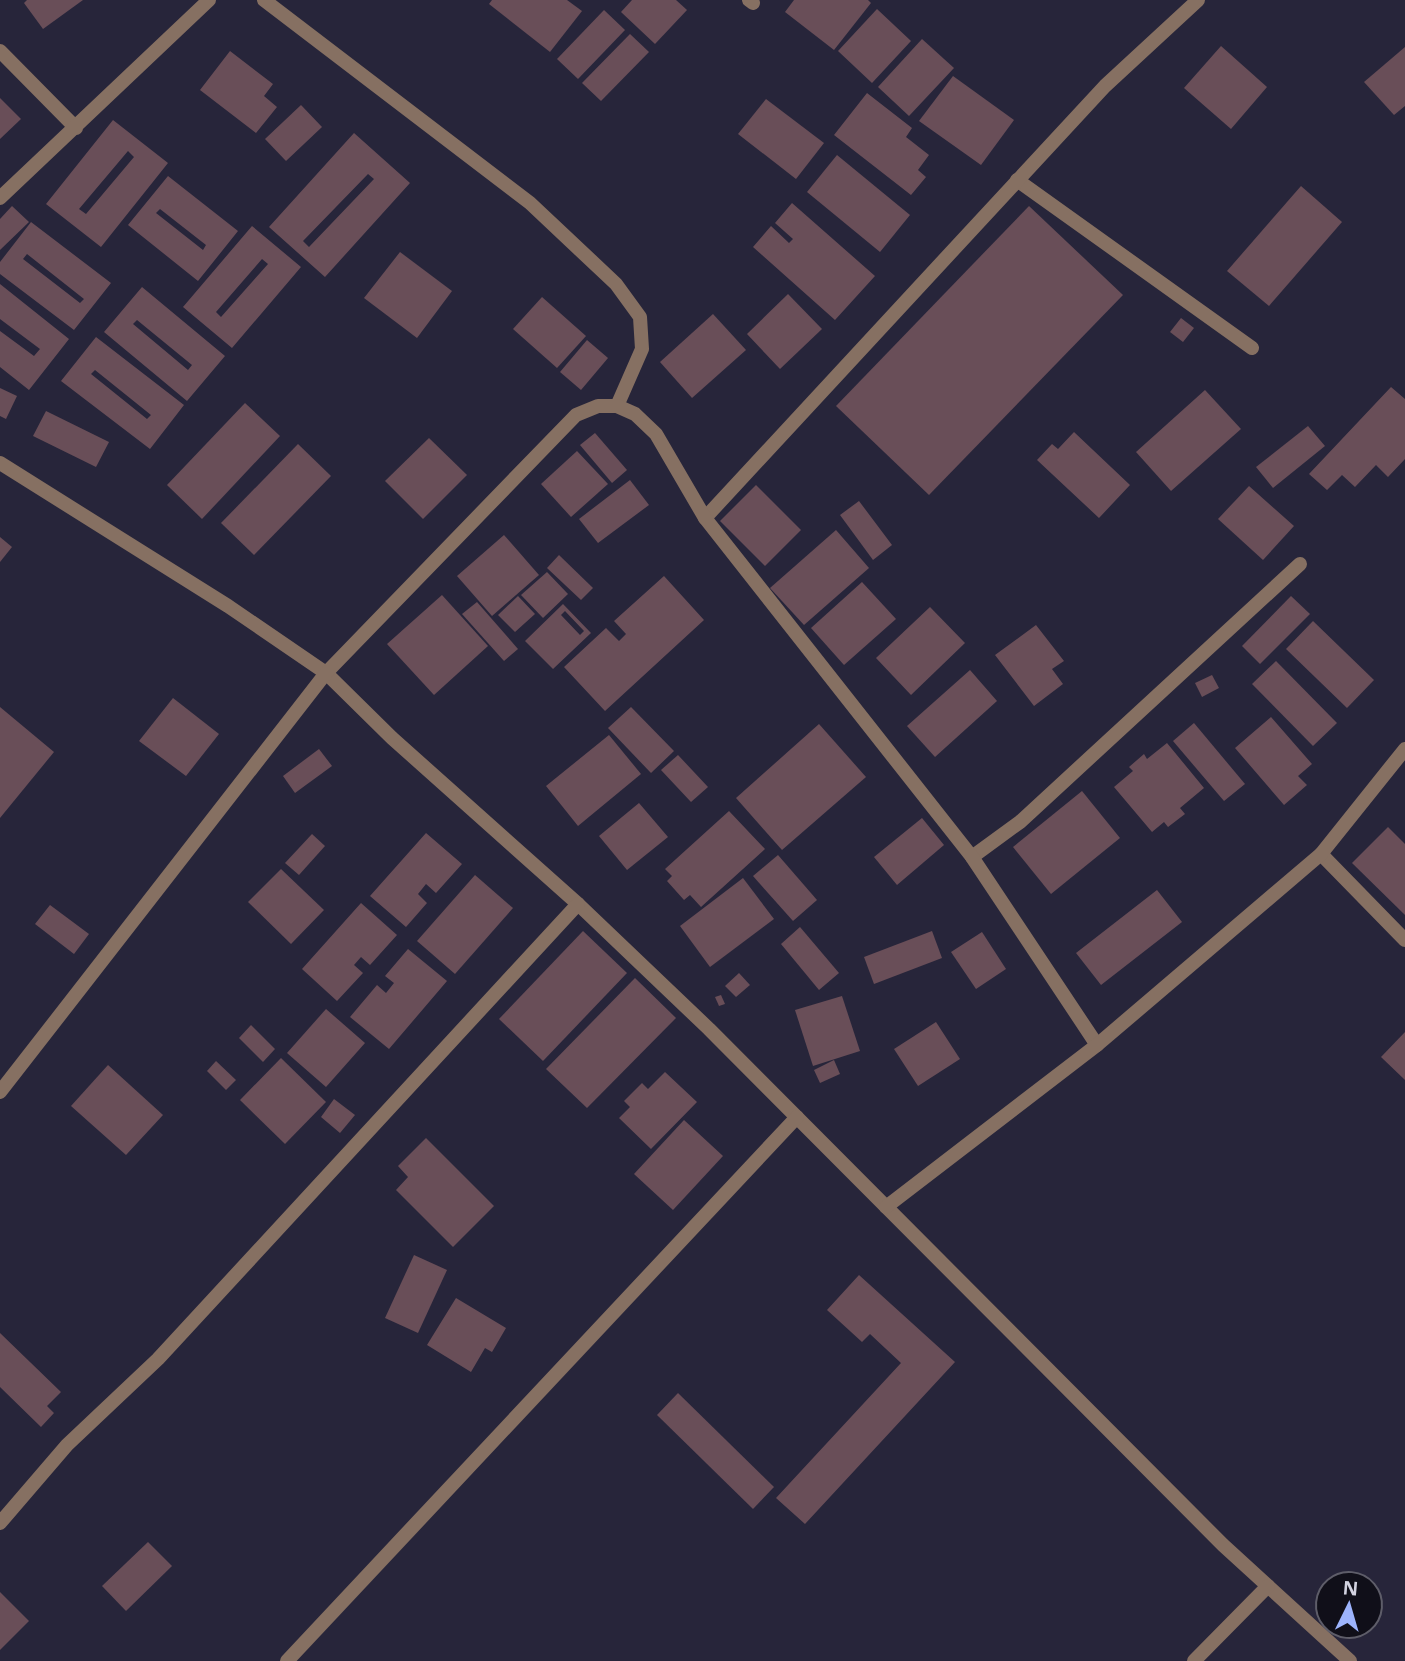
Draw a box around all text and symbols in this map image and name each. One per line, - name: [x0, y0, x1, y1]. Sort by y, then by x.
- north arrow: [1314, 1570, 1384, 1640]
- text: N: [1342, 1574, 1359, 1602]

